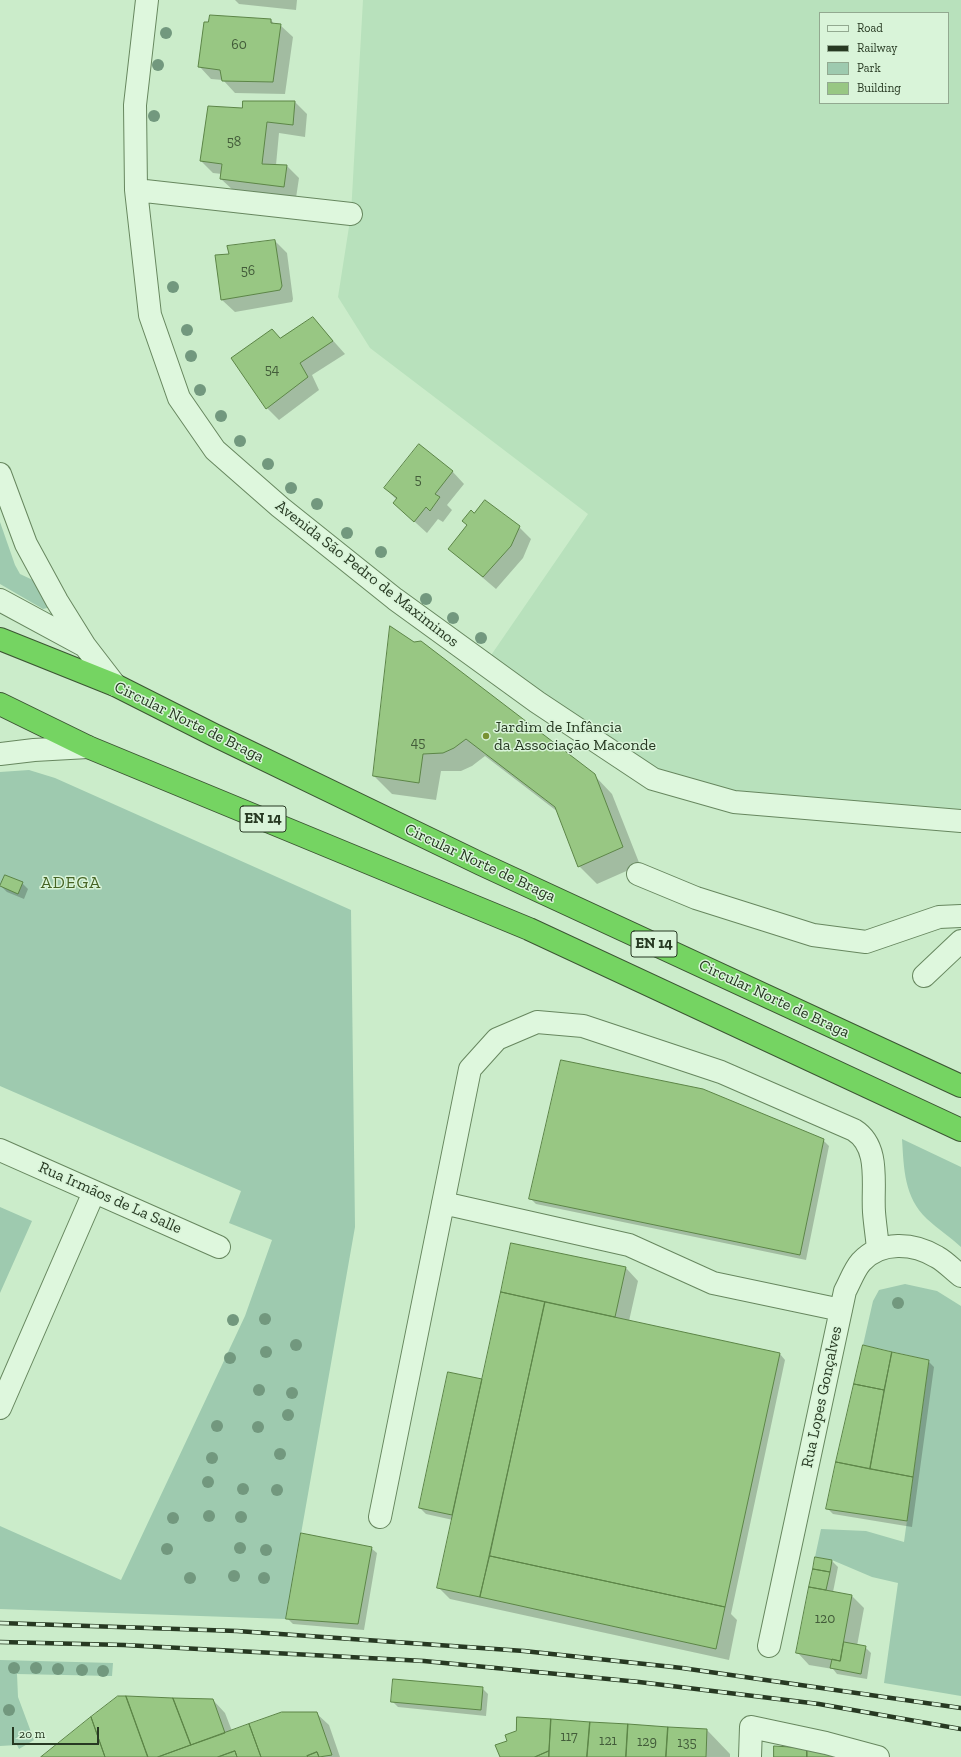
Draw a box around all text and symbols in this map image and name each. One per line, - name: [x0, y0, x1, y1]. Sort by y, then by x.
- legend: [819, 12, 949, 104]
- text: Road: [857, 21, 883, 35]
- house number: 60: [231, 37, 247, 53]
- text: Railway: [857, 41, 898, 55]
- text: Park: [857, 61, 881, 75]
- text: Building: [857, 81, 901, 95]
- house number: 58: [227, 134, 241, 150]
- house number: 56: [241, 263, 255, 279]
- house number: 54: [265, 362, 279, 378]
- house number: 5: [414, 472, 422, 488]
- street label: Avenida São Pedro de Maximinos: [271, 496, 463, 652]
- street label: Circular Norte de Braga: [111, 677, 267, 767]
- place label: Jardim de Infância da Associação Maconde: [494, 717, 656, 755]
- marker: Jardim de Infância da Associação Maconde: [481, 731, 491, 741]
- house number: 45: [411, 735, 425, 751]
- road number: EN 14: [240, 806, 286, 832]
- street label: Circular Norte de Braga: [402, 820, 558, 906]
- district label: ADEGA: [41, 873, 101, 893]
- road number: EN 14: [631, 931, 677, 957]
- street label: Circular Norte de Braga: [696, 956, 852, 1042]
- street label: Rua Irmãos de La Salle: [35, 1158, 185, 1238]
- street label: Rua Lopes Gonçalves: [798, 1325, 846, 1469]
- house number: 120: [815, 1611, 835, 1627]
- scale bar: [14, 1719, 101, 1745]
- text: 20 m: [19, 1727, 45, 1741]
- house number: 117: [560, 1729, 578, 1745]
- house number: 121: [599, 1733, 617, 1749]
- house number: 129: [637, 1734, 657, 1750]
- house number: 135: [677, 1735, 697, 1751]

